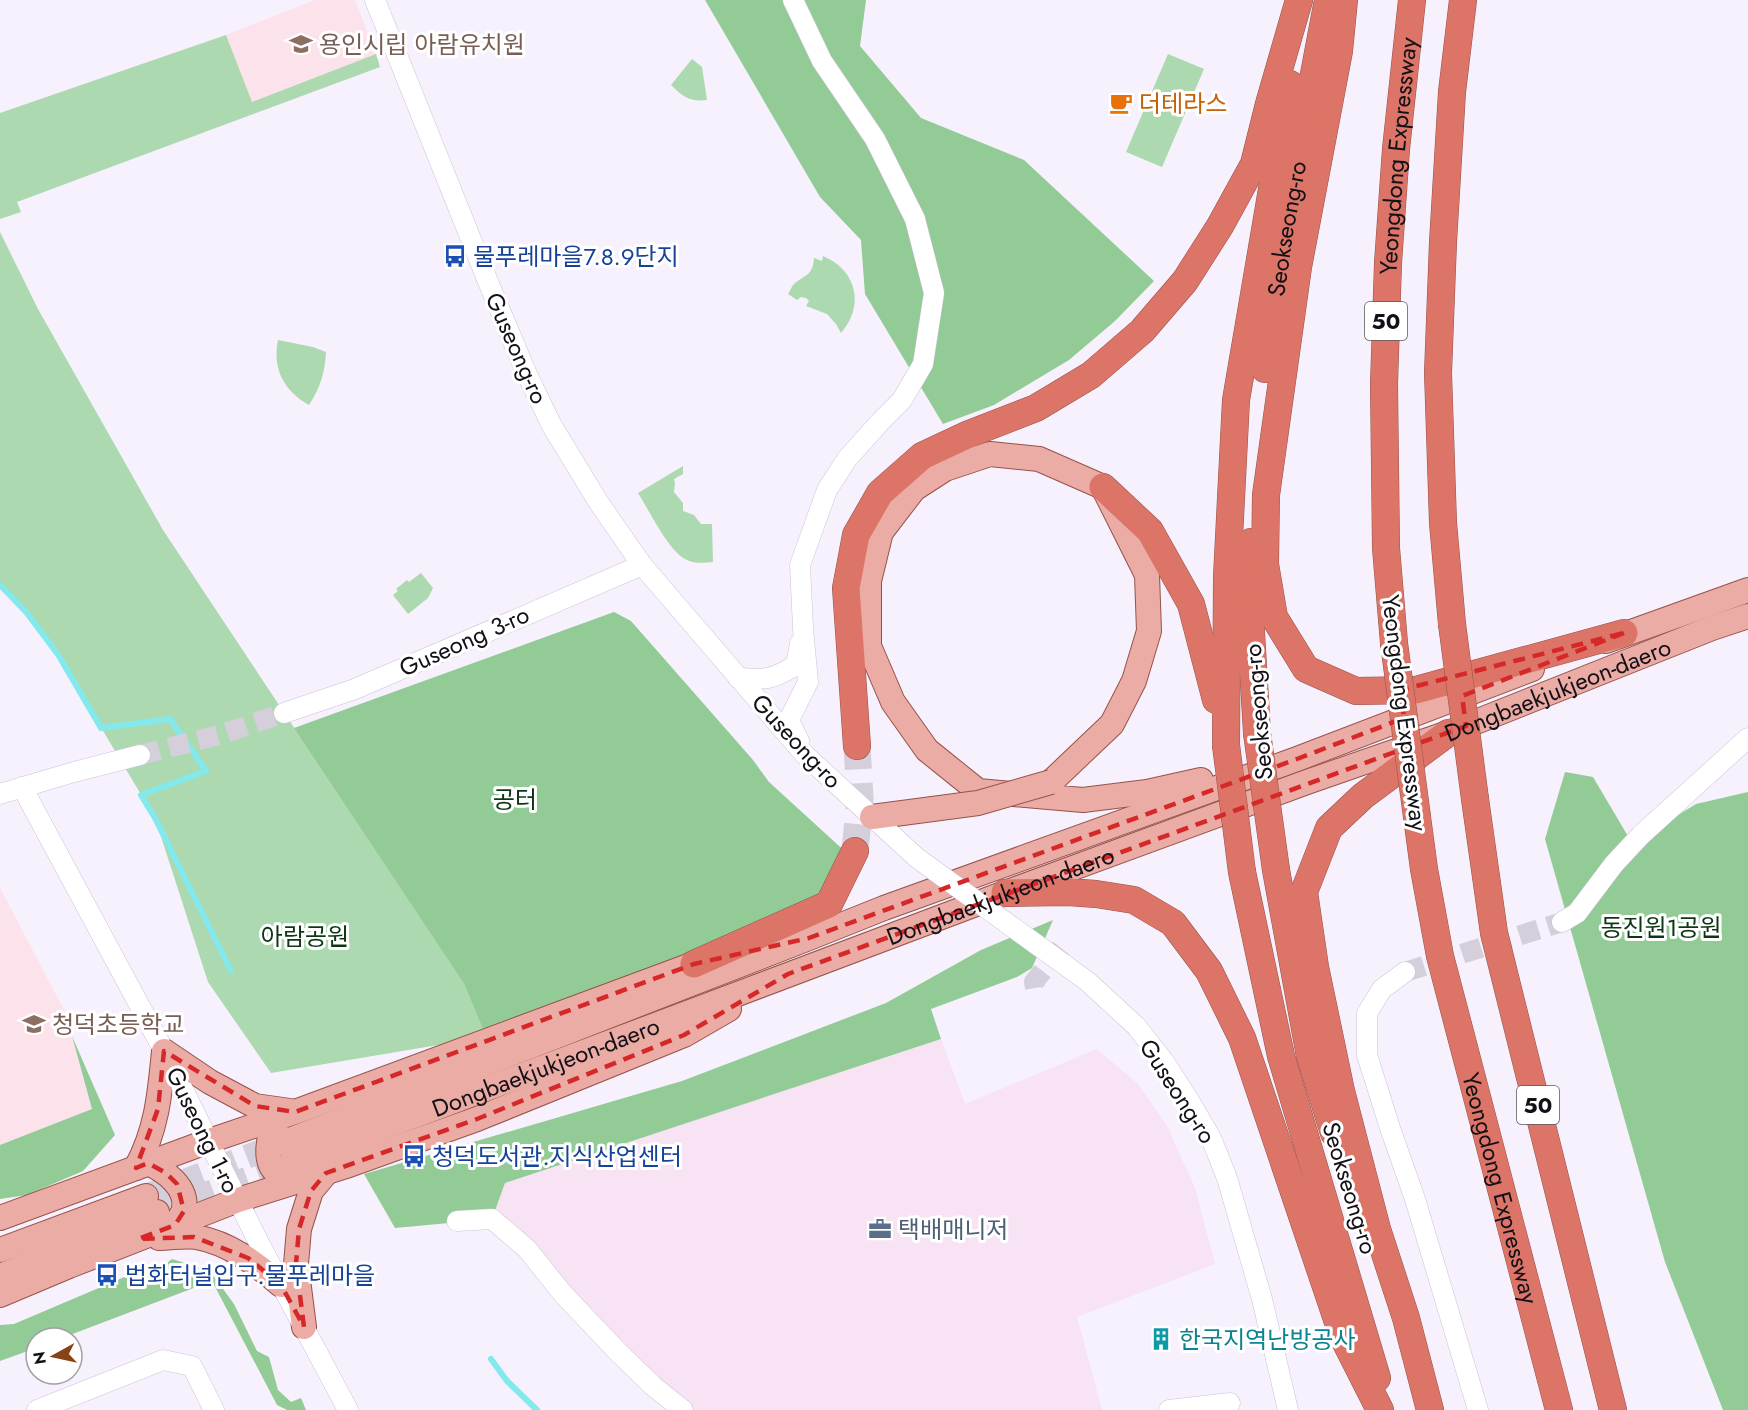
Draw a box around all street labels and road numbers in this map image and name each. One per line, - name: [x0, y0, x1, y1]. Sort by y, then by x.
- street label: Yeongdong Expressway: [1370, 35, 1425, 275]
- street label: Seokseong-ro: [1258, 158, 1315, 298]
- street label: Guseong-ro: [477, 287, 557, 409]
- road number: 50: [1365, 302, 1407, 340]
- street label: Yeongdong Expressway: [1373, 593, 1437, 834]
- street label: Guseong 3-ro: [393, 597, 535, 685]
- street label: Dongbaekjukjeon-daero: [1439, 629, 1676, 750]
- street label: Seokseong-ro: [1235, 642, 1281, 782]
- street label: Guseong-ro: [744, 686, 850, 796]
- street label: Dongbaekjukjeon-daero: [881, 837, 1119, 954]
- street label: Dongbaekjukjeon-daero: [427, 1008, 664, 1125]
- street label: Guseong-ro: [1131, 1032, 1225, 1150]
- street label: Guseong 1-ro: [157, 1061, 249, 1199]
- street label: Yeongdong Expressway: [1454, 1069, 1548, 1308]
- road number: 50: [1517, 1086, 1559, 1124]
- street label: Seokseong-ro: [1313, 1118, 1387, 1258]

